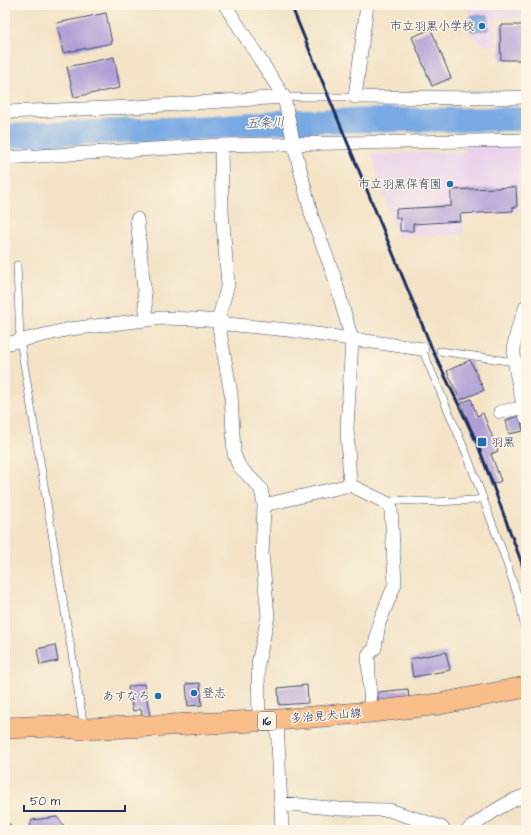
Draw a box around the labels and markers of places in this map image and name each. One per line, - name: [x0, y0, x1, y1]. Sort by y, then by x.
- place label: 市立羽黒小学校: [390, 18, 474, 35]
- marker: 市立羽黒小学校: [477, 21, 487, 31]
- place label: 市立羽黒保育園: [358, 176, 442, 193]
- marker: 市立羽黒保育園: [445, 179, 455, 189]
- place label: 羽黒: [491, 434, 515, 451]
- marker: 羽黒: [476, 436, 488, 448]
- place label: 登志: [202, 685, 226, 702]
- place label: あすなろ: [102, 688, 150, 705]
- marker: 登志: [189, 688, 199, 698]
- marker: あすなろ: [153, 691, 163, 701]

